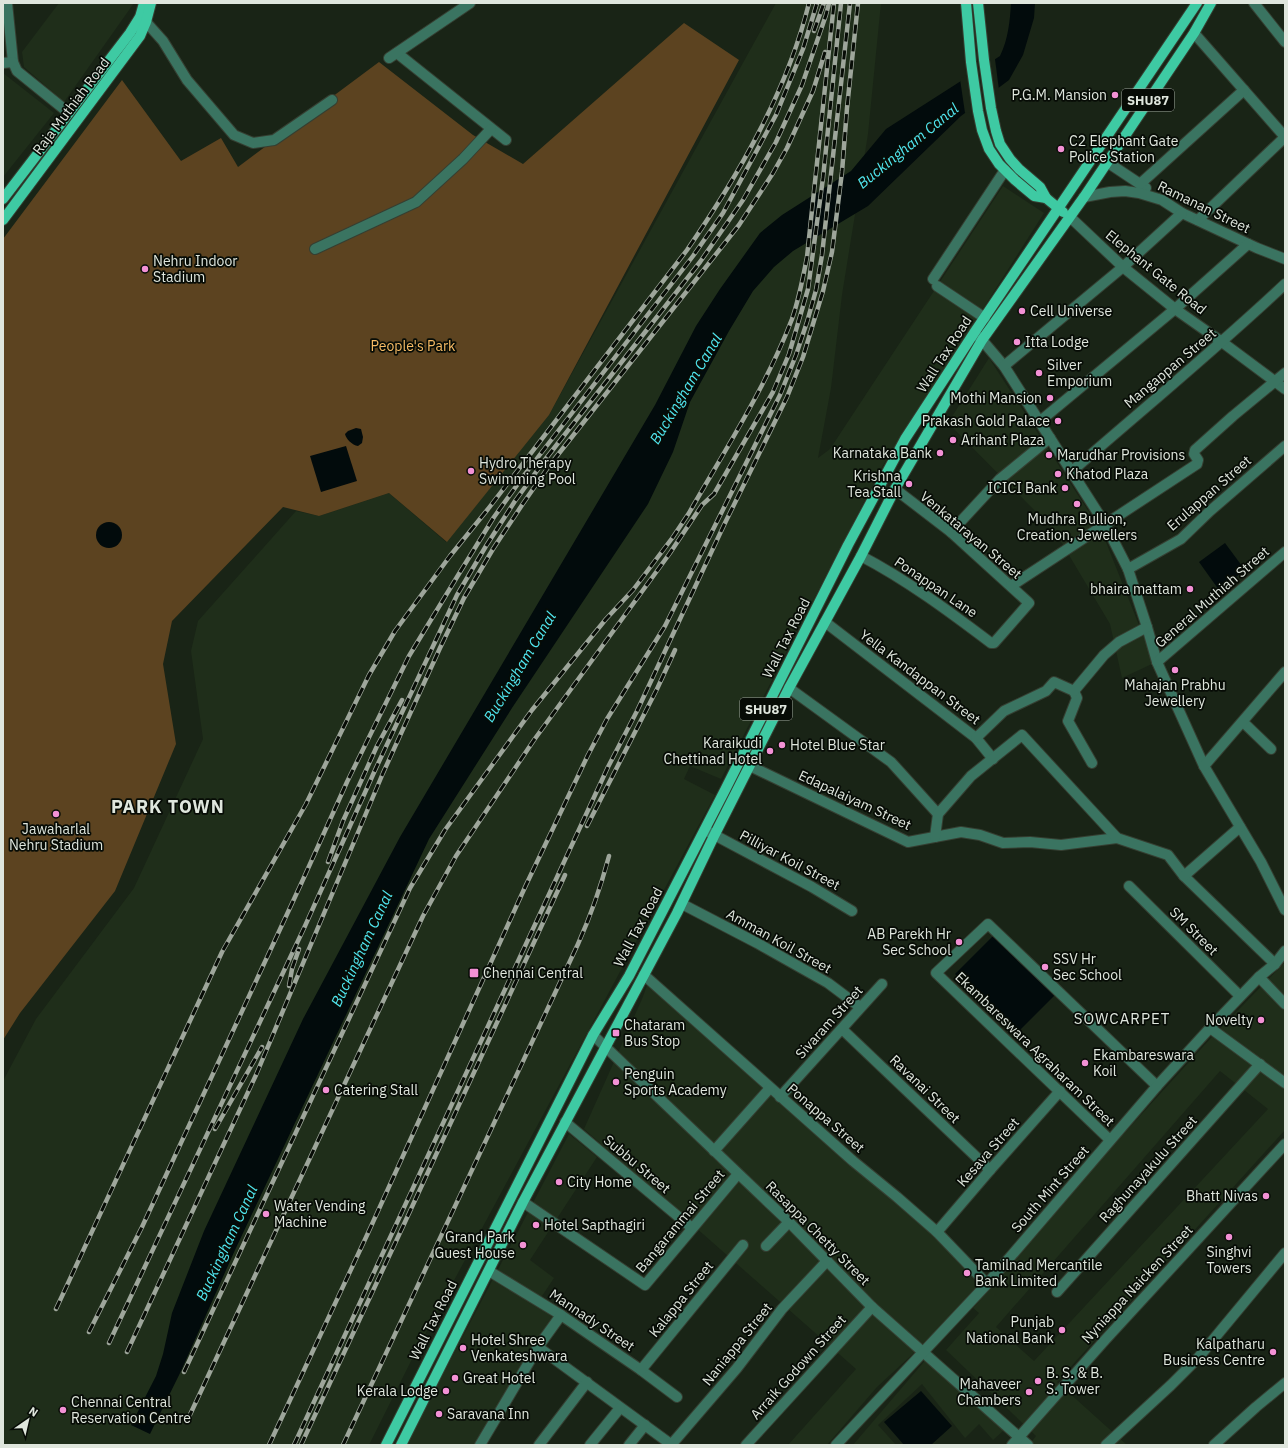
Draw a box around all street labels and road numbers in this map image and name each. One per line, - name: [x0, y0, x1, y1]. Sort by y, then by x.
- street label: Raja Muthiah Road: [29, 54, 113, 158]
- road number: SHU87: [1122, 89, 1174, 111]
- street label: Ramanan Street: [1155, 177, 1253, 237]
- street label: Elephant Gate Road: [1102, 226, 1210, 318]
- street label: Wall Tax Road: [913, 312, 975, 396]
- street label: Mangappan Street: [1120, 324, 1220, 412]
- street label: Erulappan Street: [1163, 451, 1255, 535]
- street label: Venkatarayan Street: [916, 487, 1026, 583]
- street label: General Muthiah Street: [1151, 542, 1273, 652]
- street label: Ponappan Lane: [891, 553, 981, 622]
- street label: Wall Tax Road: [758, 595, 814, 681]
- street label: Yella Kandappan Street: [856, 626, 984, 728]
- road number: SHU87: [740, 698, 792, 720]
- street label: Edapalaiyam Street: [796, 766, 914, 834]
- street label: Pilliyar Koil Street: [737, 826, 843, 894]
- street label: Wall Tax Road: [609, 884, 667, 970]
- street label: SM Street: [1166, 903, 1222, 959]
- street label: Amman Koil Street: [723, 905, 835, 977]
- street label: Ekambareswara Agraharam Street: [951, 968, 1119, 1130]
- street label: Sivaram Street: [791, 982, 867, 1062]
- street label: Ravanai Street: [886, 1051, 964, 1127]
- street label: Ponappa Street: [784, 1079, 869, 1157]
- street label: Raghunayakulu Street: [1095, 1112, 1201, 1226]
- street label: Kesava Street: [953, 1113, 1023, 1190]
- street label: Subbu Street: [600, 1131, 674, 1197]
- street label: South Mint Street: [1007, 1142, 1093, 1236]
- street label: Bangarammai Street: [632, 1166, 728, 1276]
- street label: Rasappa Chetty Street: [762, 1177, 874, 1289]
- street label: Nyniappa Naicken Street: [1077, 1221, 1197, 1347]
- street label: Kalappa Street: [645, 1257, 717, 1341]
- street label: Wall Tax Road: [405, 1277, 461, 1363]
- street label: Mannady Street: [546, 1285, 638, 1355]
- street label: Naniappa Street: [698, 1299, 776, 1389]
- street label: Arraik Godown Street: [746, 1311, 850, 1423]

